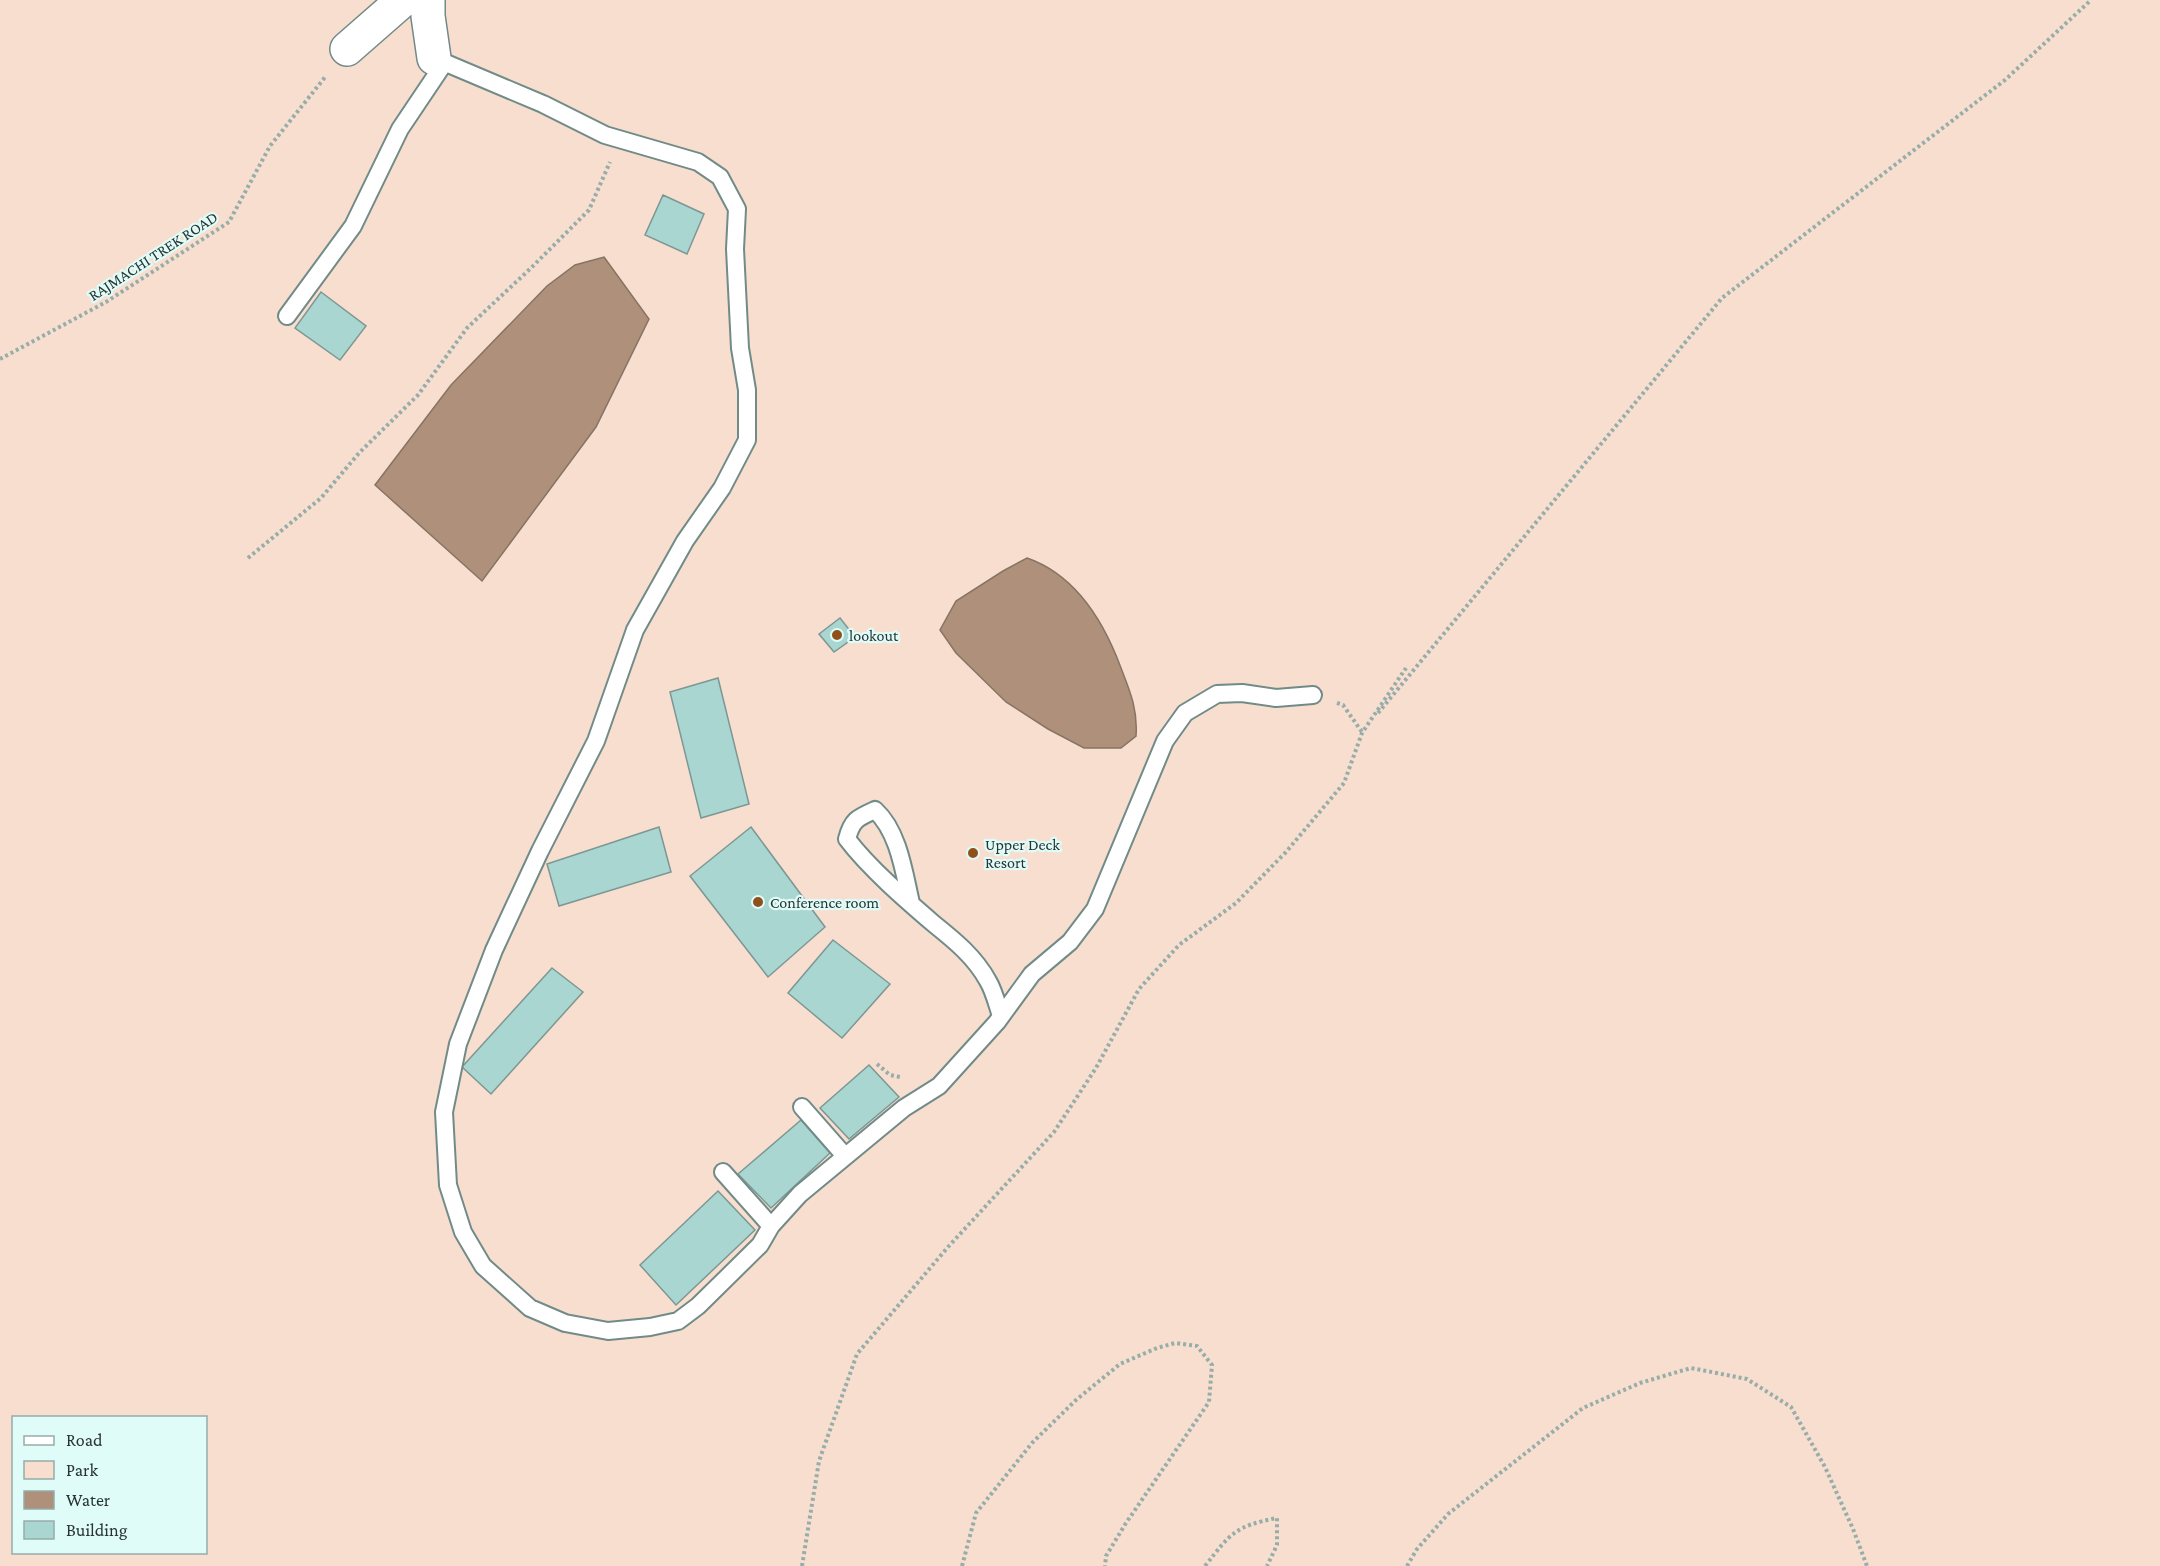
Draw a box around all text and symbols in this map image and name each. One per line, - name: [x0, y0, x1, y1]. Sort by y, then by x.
- street label: RAJMACHI TREK ROAD: [85, 208, 221, 305]
- place label: lookout: [849, 627, 899, 644]
- marker: lookout: [830, 628, 844, 642]
- place label: Upper Deck Resort: [985, 836, 1060, 871]
- marker: Upper Deck Resort: [966, 846, 980, 860]
- place label: Conference room: [770, 894, 879, 911]
- marker: Conference room: [751, 895, 765, 909]
- legend: [12, 1416, 207, 1554]
- text: Road: [66, 1430, 103, 1450]
- text: Park: [66, 1460, 98, 1480]
- text: Water: [66, 1490, 111, 1510]
- text: Building: [66, 1520, 128, 1540]

